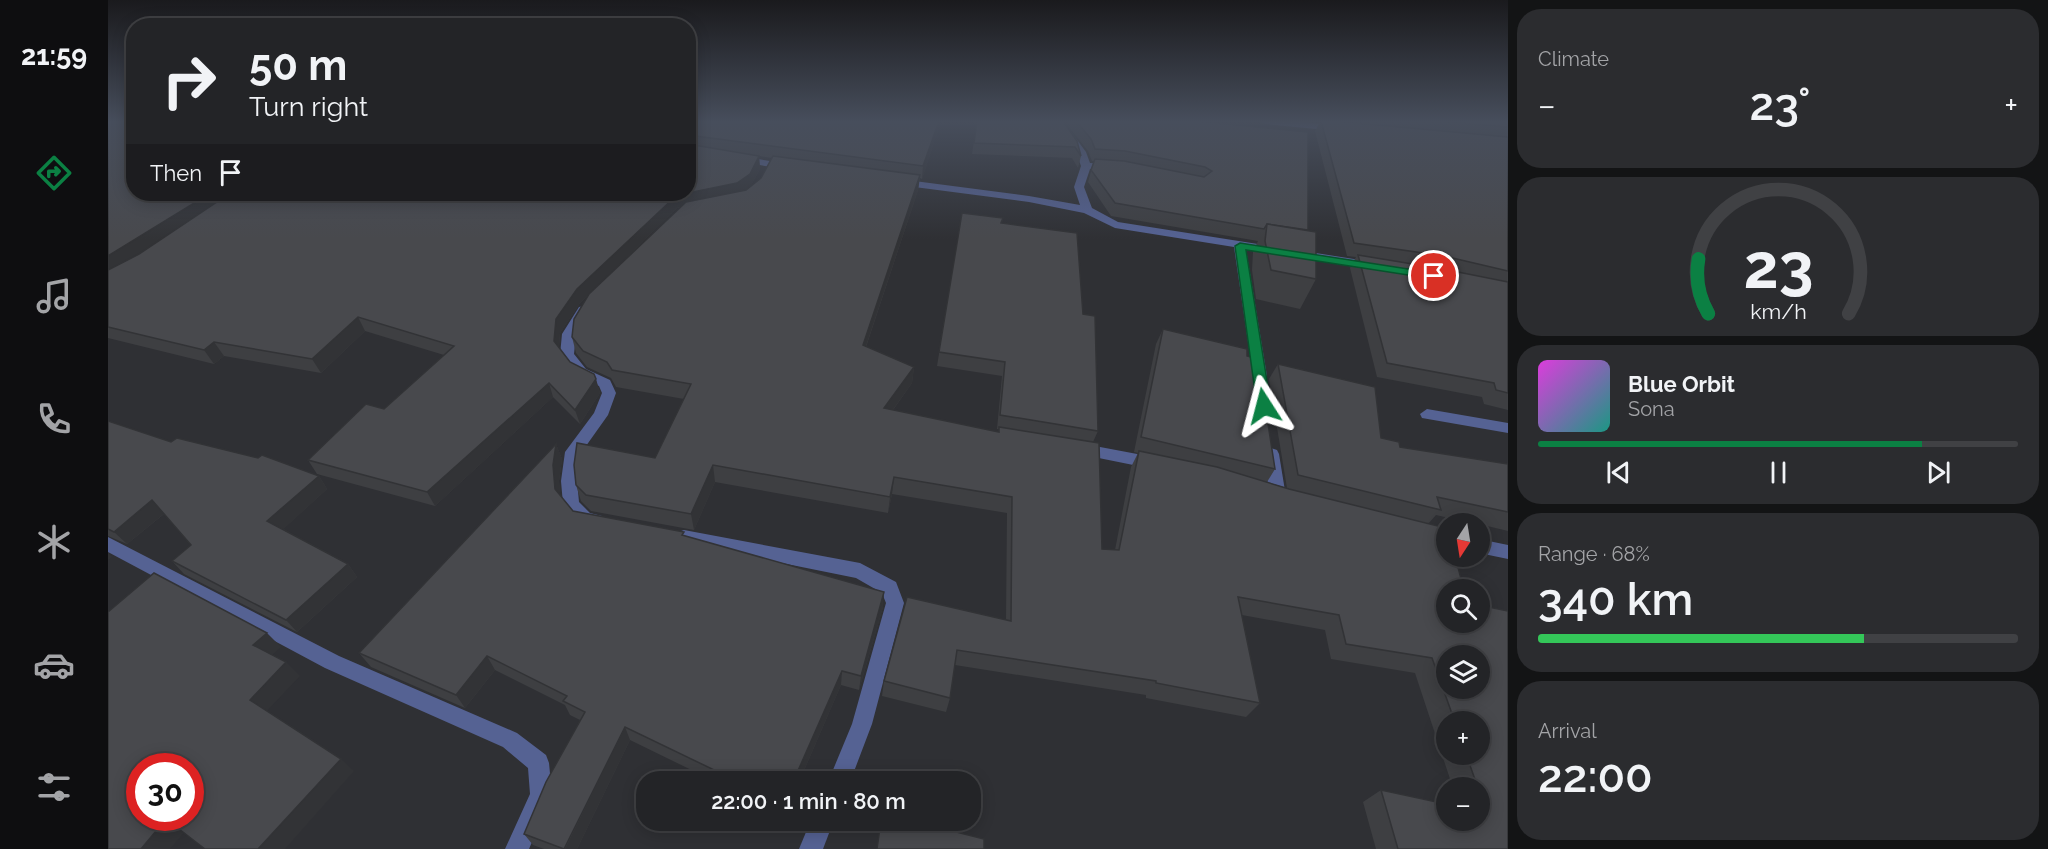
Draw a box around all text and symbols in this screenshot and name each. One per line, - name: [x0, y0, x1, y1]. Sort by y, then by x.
- text: 21:59: [21, 40, 87, 71]
- text: 50 m: [249, 41, 347, 90]
- icon: right: [150, 42, 228, 120]
- text: Climate: [1538, 47, 1609, 71]
- text: 23°: [1750, 78, 1811, 131]
- text: −: [1538, 86, 1556, 125]
- text: +: [2004, 86, 2018, 125]
- text: Turn right: [249, 91, 368, 122]
- icon: directions: [33, 152, 75, 194]
- icon: arrive: [214, 156, 247, 189]
- text: Then: [150, 160, 202, 186]
- text: 23: [1743, 229, 1813, 303]
- pin: [1408, 250, 1459, 301]
- icon: arrive: [1417, 259, 1450, 292]
- icon: music: [33, 275, 75, 317]
- text: km/h: [1750, 299, 1806, 324]
- text: Blue Orbit: [1628, 371, 1735, 397]
- position arrow: [1232, 374, 1296, 438]
- text: Sona: [1628, 397, 1675, 421]
- icon: phone: [33, 398, 75, 440]
- icon: previous: [1602, 456, 1635, 489]
- icon: pause: [1762, 456, 1795, 489]
- icon: next: [1922, 456, 1955, 489]
- north arrow: [1436, 513, 1490, 567]
- map controls: [1436, 513, 1490, 831]
- icon: climate: [33, 521, 75, 563]
- text: Range · 68%: [1538, 542, 1650, 566]
- text: 340 km: [1538, 573, 1693, 626]
- button: search: [1436, 579, 1490, 633]
- icon: car: [33, 644, 75, 686]
- button: layers: [1436, 645, 1490, 699]
- button: +: [1436, 711, 1490, 765]
- text: Arrival: [1538, 719, 1597, 743]
- text: 22:00: [1538, 750, 1653, 803]
- speed limit sign: 30: [126, 753, 204, 831]
- icon: filters: [33, 766, 75, 808]
- button: −: [1436, 777, 1490, 831]
- text: 22:00 · 1 min · 80 m: [711, 788, 906, 814]

